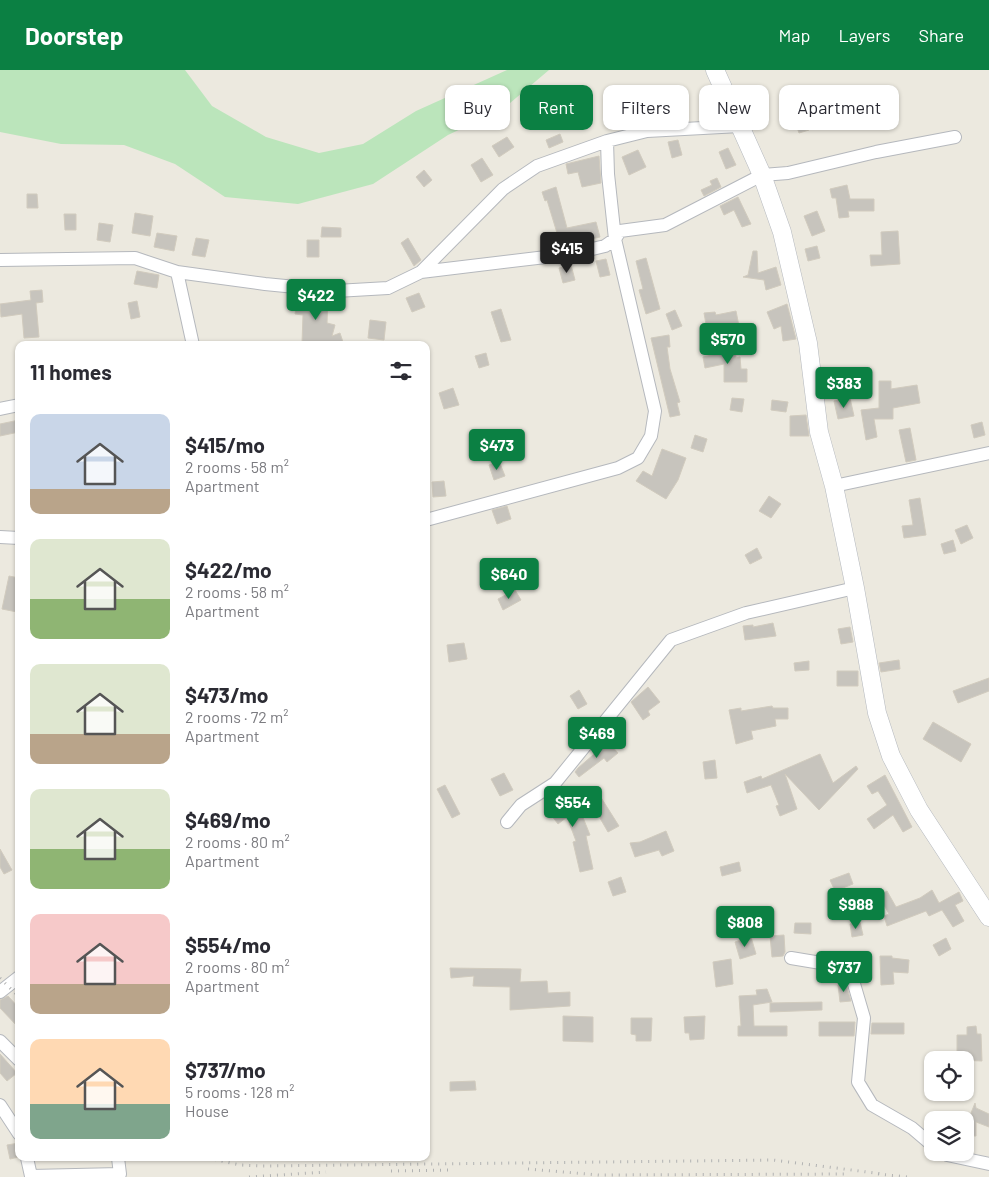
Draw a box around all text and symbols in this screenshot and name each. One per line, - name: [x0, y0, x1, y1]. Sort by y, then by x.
- text: Doorstep: [25, 21, 123, 50]
- text: Map: [778, 24, 810, 46]
- text: Layers: [838, 24, 891, 46]
- text: Share: [919, 24, 964, 46]
- chip: Buy: [445, 85, 510, 130]
- chip: Rent: [520, 85, 593, 130]
- chip: Filters: [603, 85, 689, 130]
- chip: New: [699, 85, 769, 130]
- chip: Apartment: [779, 85, 899, 130]
- pin: $415: [537, 232, 597, 274]
- text: $415: [551, 238, 583, 257]
- pin: $422: [286, 278, 346, 321]
- text: $422: [298, 285, 334, 304]
- pin: $570: [698, 322, 758, 365]
- text: $570: [711, 329, 745, 348]
- icon: filters: [387, 357, 415, 385]
- text: 11 homes: [30, 359, 112, 384]
- pin: $383: [814, 366, 874, 409]
- text: $383: [826, 373, 862, 392]
- pin: $473: [467, 428, 527, 471]
- text: $415/mo: [185, 432, 265, 457]
- icon: home: [70, 434, 130, 494]
- text: $473: [480, 435, 514, 454]
- text: 2 rooms · 58 m²: [185, 457, 289, 476]
- text: Apartment: [185, 476, 260, 495]
- text: $422/mo: [185, 557, 272, 582]
- pin: $640: [479, 558, 539, 600]
- icon: home: [70, 559, 130, 619]
- text: $640: [491, 564, 527, 583]
- text: 2 rooms · 58 m²: [185, 582, 289, 601]
- text: Apartment: [185, 601, 260, 620]
- text: $473/mo: [185, 682, 268, 707]
- icon: home: [70, 684, 130, 744]
- text: 2 rooms · 72 m²: [185, 707, 288, 726]
- pin: $469: [567, 716, 627, 759]
- text: $469: [579, 723, 615, 742]
- text: Apartment: [185, 726, 260, 745]
- pin: $554: [543, 786, 603, 828]
- text: $554: [555, 792, 591, 811]
- text: $469/mo: [185, 807, 271, 832]
- icon: home: [70, 809, 130, 869]
- text: 2 rooms · 80 m²: [185, 832, 290, 851]
- text: Apartment: [185, 851, 260, 870]
- pin: $988: [826, 888, 886, 930]
- text: $988: [839, 894, 873, 913]
- pin: $808: [715, 906, 775, 948]
- text: $808: [727, 912, 763, 931]
- text: $554/mo: [185, 932, 271, 957]
- icon: home: [70, 934, 130, 994]
- pin: $737: [814, 950, 874, 993]
- text: 2 rooms · 80 m²: [185, 957, 290, 976]
- text: $737: [827, 957, 861, 976]
- text: Apartment: [185, 976, 260, 995]
- map controls: [924, 1051, 974, 1161]
- button: locate: [924, 1051, 974, 1101]
- text: $737/mo: [185, 1057, 266, 1082]
- icon: home: [70, 1059, 130, 1119]
- text: 5 rooms · 128 m²: [185, 1082, 294, 1101]
- text: House: [185, 1101, 229, 1120]
- button: layers: [924, 1111, 974, 1161]

